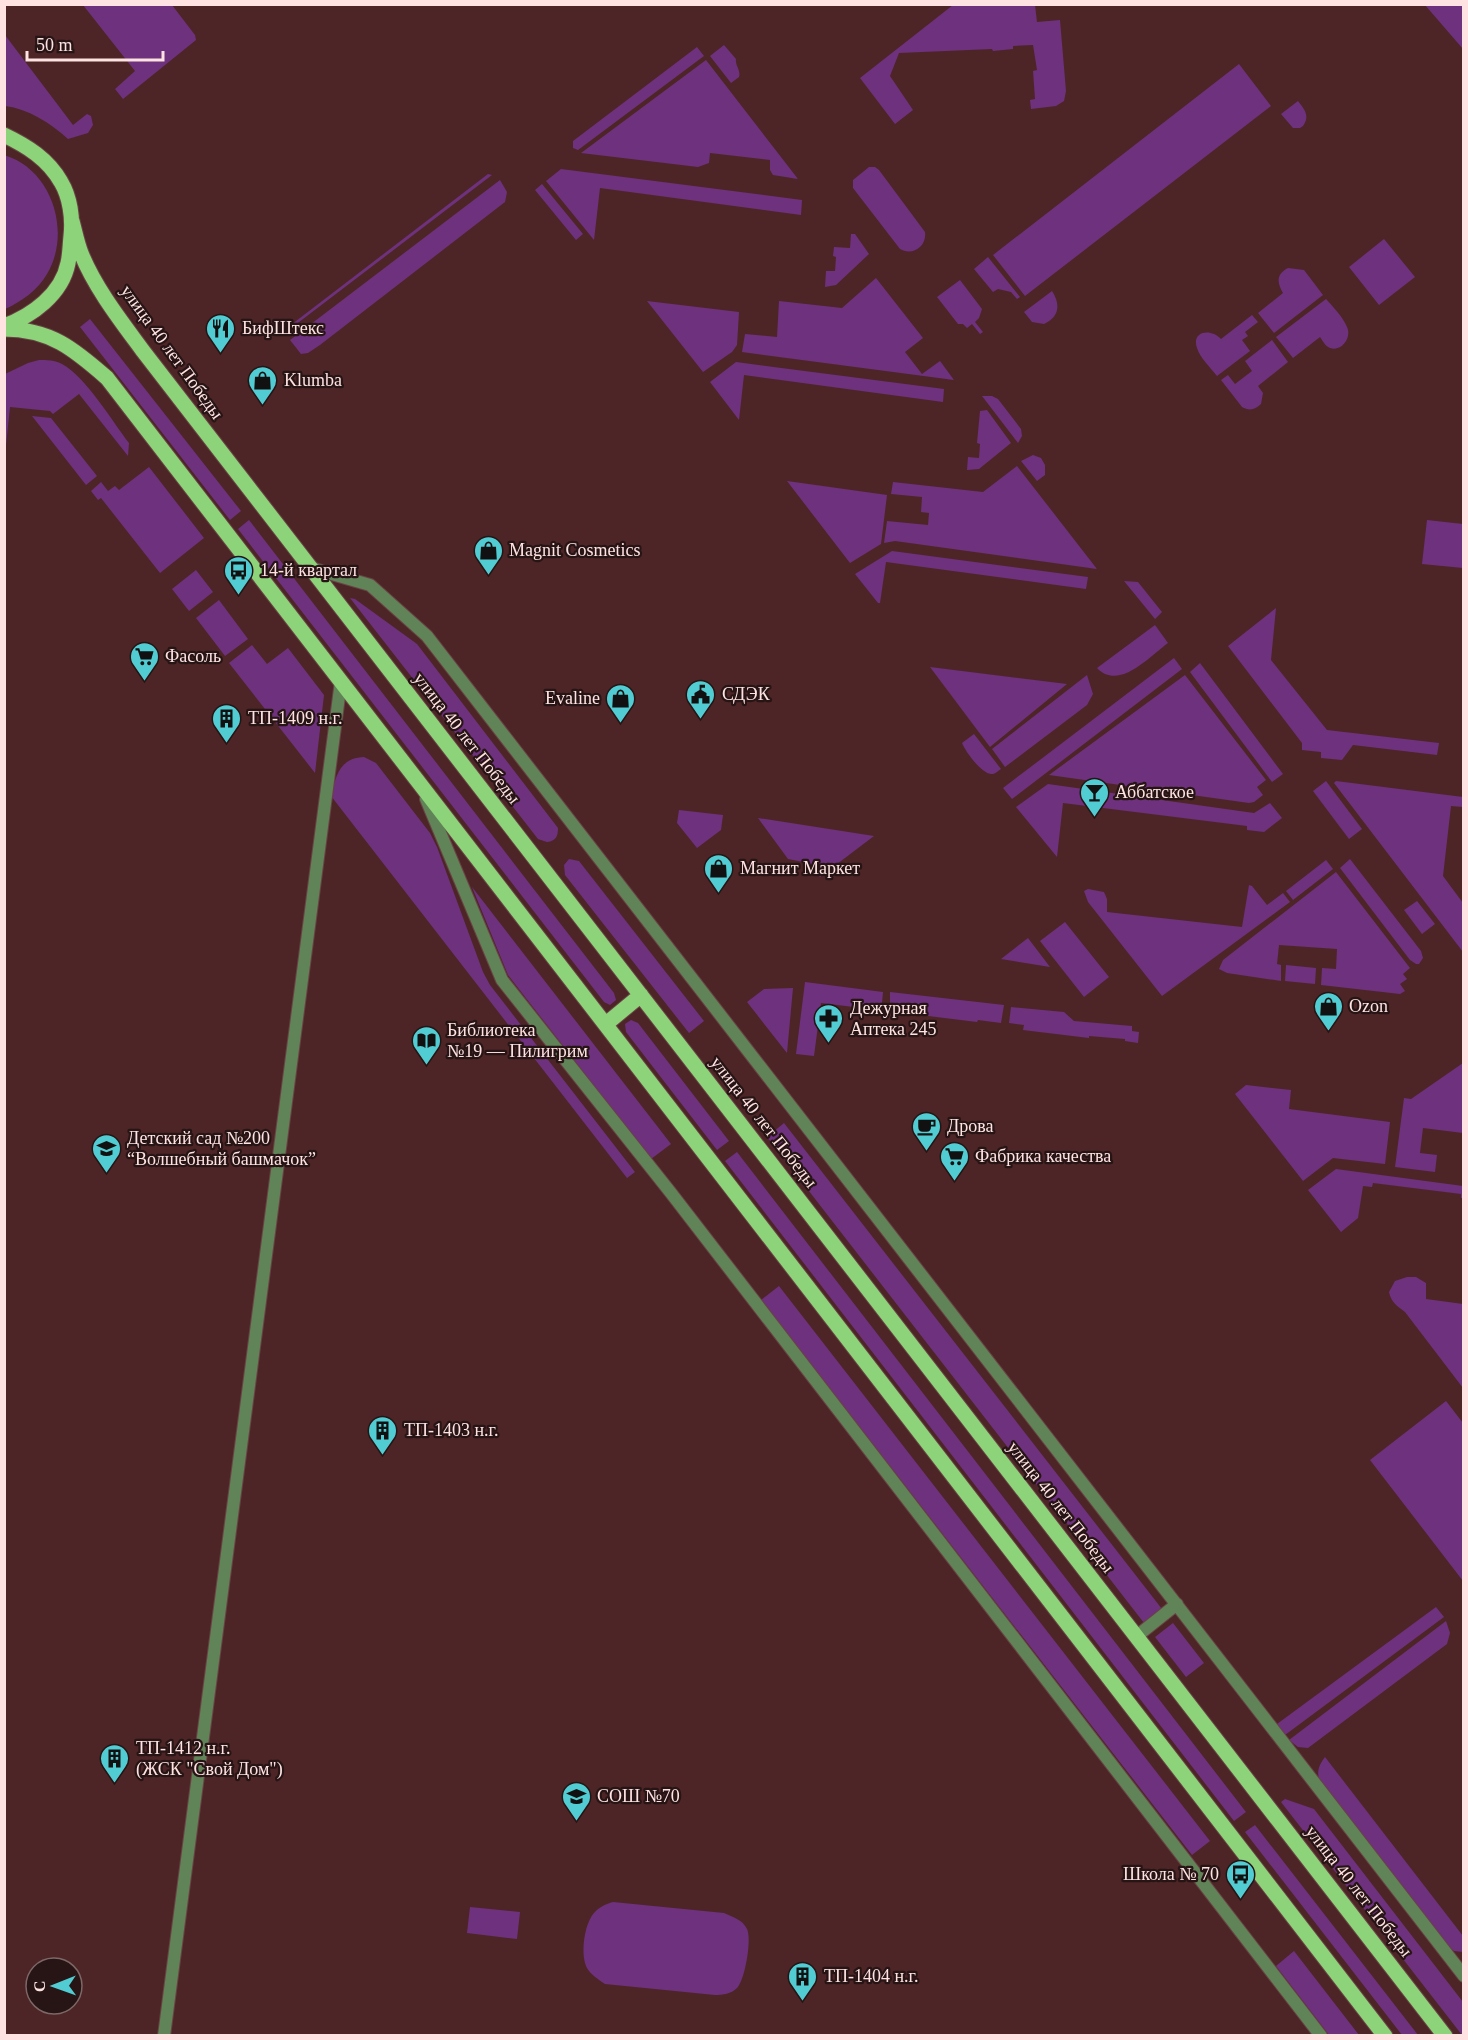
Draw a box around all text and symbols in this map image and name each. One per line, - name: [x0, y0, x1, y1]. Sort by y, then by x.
- scale bar: [27, 24, 164, 62]
- text: 50 m: [36, 35, 73, 55]
- street label: улица 40 лет Победы: [117, 281, 227, 423]
- restaurant icon: БифШтекс: [205, 312, 237, 354]
- place label: БифШтекс: [242, 318, 324, 338]
- shop icon: Klumba: [247, 364, 279, 406]
- place label: Klumba: [284, 370, 342, 390]
- shop icon: Magnit Cosmetics: [472, 534, 504, 576]
- place label: Magnit Cosmetics: [509, 540, 641, 560]
- bus stop icon: 14-й квартал: [223, 554, 255, 596]
- place label: 14-й квартал: [260, 560, 357, 580]
- supermarket icon: Фасоль: [128, 640, 160, 682]
- place label: Фасоль: [165, 646, 221, 666]
- street label: улица 40 лет Победы: [410, 669, 524, 807]
- public building icon: СДЭК: [685, 678, 717, 720]
- shop icon: Evaline: [605, 682, 637, 724]
- place label: СДЭК: [722, 684, 771, 704]
- place label: Evaline: [545, 688, 600, 708]
- building icon: ТП-1409 н.г.: [211, 702, 243, 744]
- place label: ТП-1409 н.г.: [248, 708, 342, 728]
- bar icon: Аббатское: [1078, 776, 1110, 818]
- place label: Аббатское: [1115, 782, 1194, 802]
- shop icon: Магнит Маркет: [703, 852, 735, 894]
- place label: Магнит Маркет: [740, 858, 860, 878]
- shop icon: Ozon: [1312, 990, 1344, 1032]
- place label: Ozon: [1349, 996, 1388, 1016]
- place label: Дежурная Аптека 245: [850, 998, 936, 1039]
- pharmacy icon: Дежурная Аптека 245: [813, 1002, 845, 1044]
- place label: Библиотека №19 — Пилигрим: [447, 1020, 588, 1061]
- library icon: Библиотека №19 — Пилигрим: [410, 1024, 442, 1066]
- street label: улица 40 лет Победы: [707, 1053, 821, 1191]
- cafe icon: Дрова: [910, 1110, 942, 1152]
- place label: Дрова: [947, 1116, 994, 1136]
- place label: Детский сад №200 “Волшебный башмачок”: [127, 1128, 316, 1169]
- school or university icon: Детский сад №200 “Волшебный башмачок”: [90, 1132, 122, 1174]
- supermarket icon: Фабрика качества: [938, 1140, 970, 1182]
- place label: Фабрика качества: [975, 1146, 1111, 1166]
- building icon: ТП-1403 н.г.: [367, 1414, 399, 1456]
- place label: ТП-1403 н.г.: [404, 1420, 498, 1440]
- street label: улица 40 лет Победы: [1004, 1438, 1118, 1576]
- place label: ТП-1412 н.г. (ЖСК "Свой Дом"): [136, 1738, 283, 1780]
- building icon: ТП-1412 н.г. (ЖСК "Свой Дом"): [99, 1742, 131, 1784]
- school or university icon: СОШ №70: [560, 1780, 592, 1822]
- place label: СОШ №70: [597, 1786, 680, 1806]
- street label: улица 40 лет Победы: [1302, 1822, 1416, 1960]
- bus stop icon: Школа № 70: [1224, 1858, 1256, 1900]
- place label: Школа № 70: [1123, 1864, 1219, 1884]
- north arrow: [24, 1956, 84, 2016]
- building icon: ТП-1404 н.г.: [787, 1960, 819, 2002]
- place label: ТП-1404 н.г.: [824, 1966, 918, 1986]
- text: С: [31, 1980, 48, 1992]

